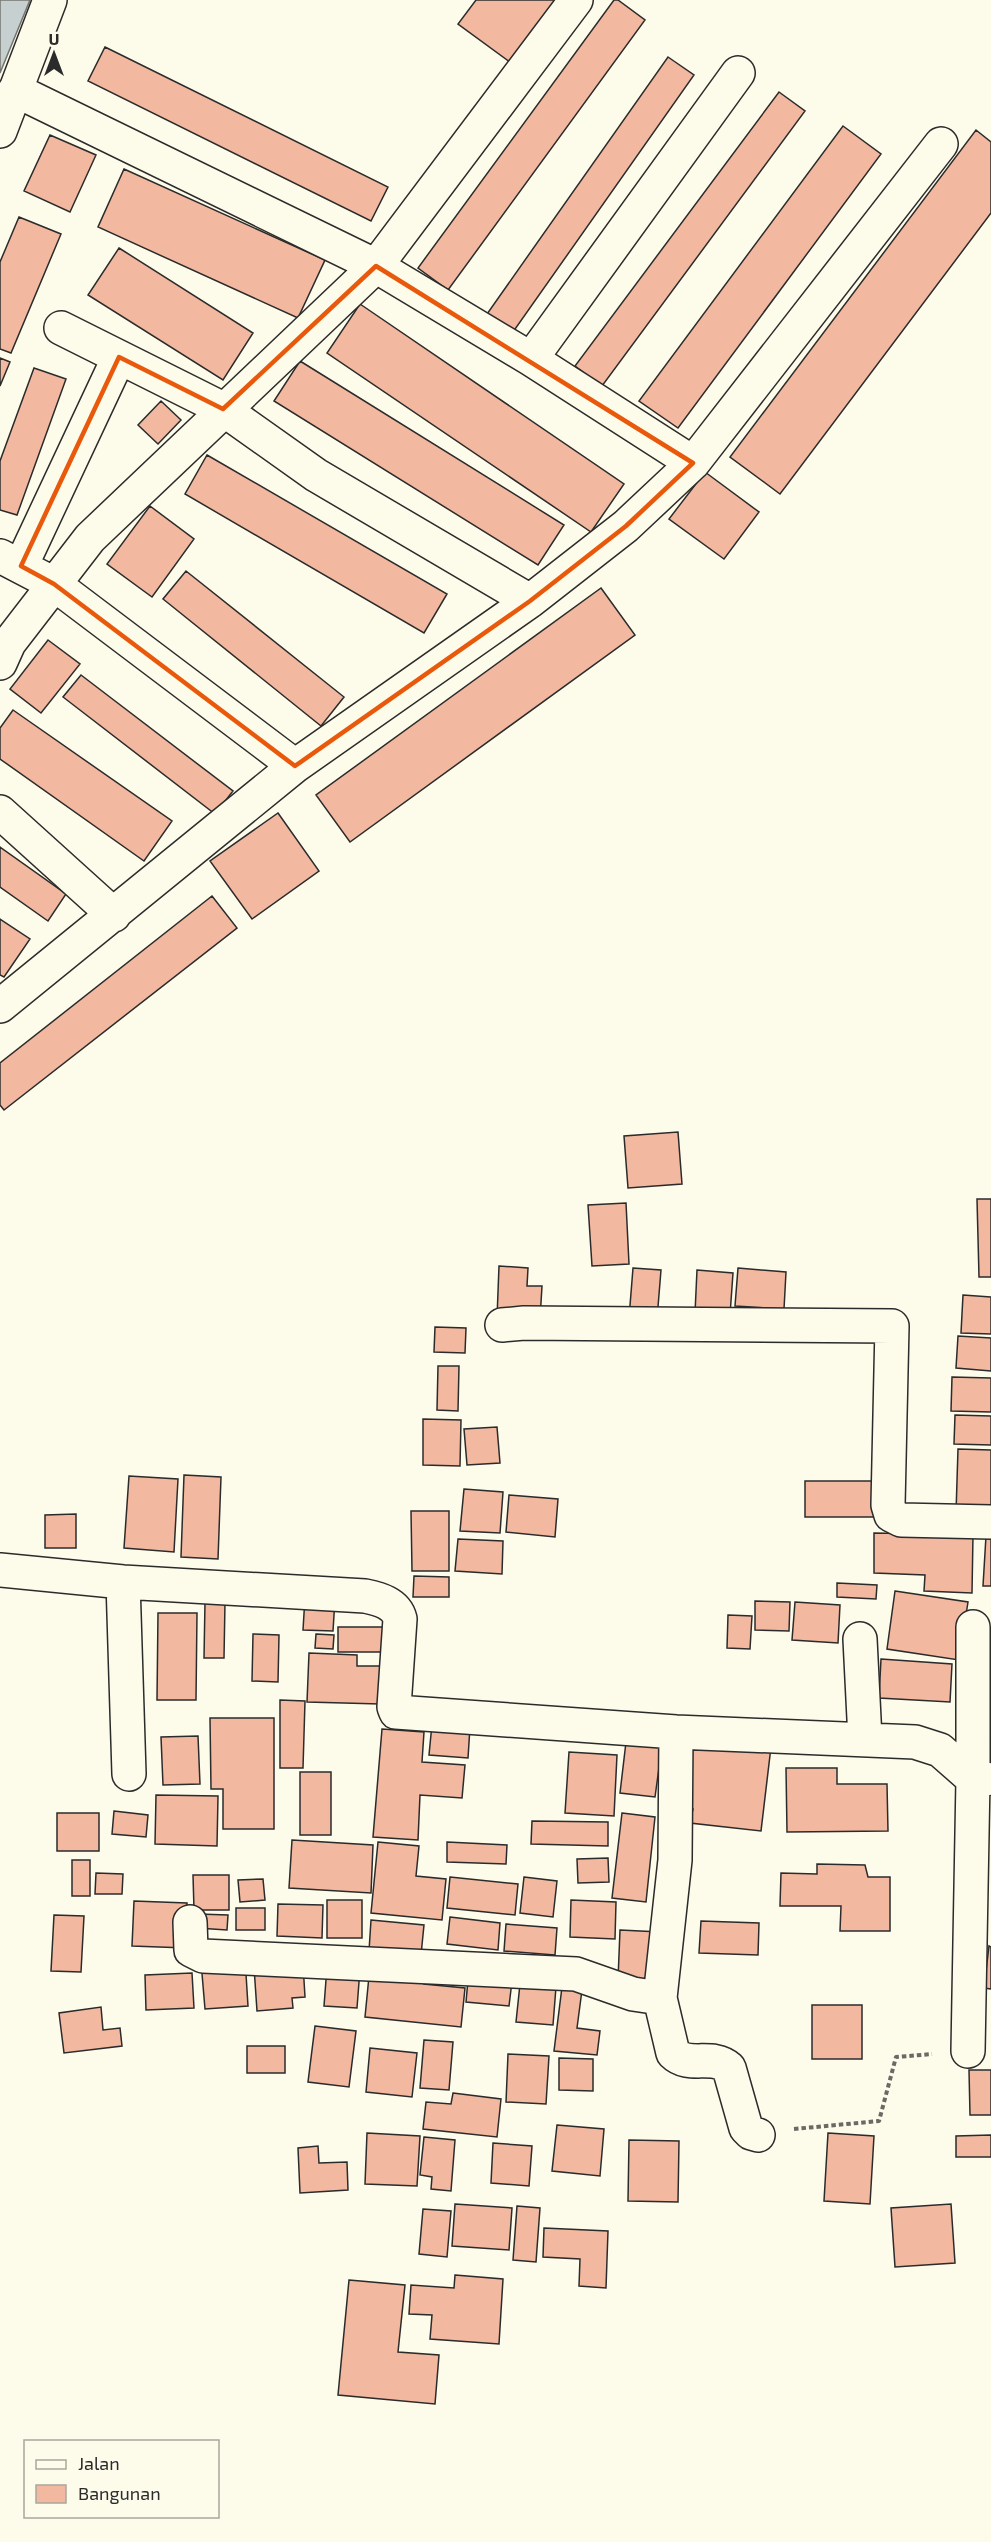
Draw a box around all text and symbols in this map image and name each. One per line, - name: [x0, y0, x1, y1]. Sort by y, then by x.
- north arrow: [24, 24, 84, 84]
- text: U: [49, 29, 59, 48]
- legend: [24, 2440, 219, 2518]
- text: Jalan: [78, 2452, 120, 2474]
- text: Bangunan: [78, 2482, 161, 2504]

